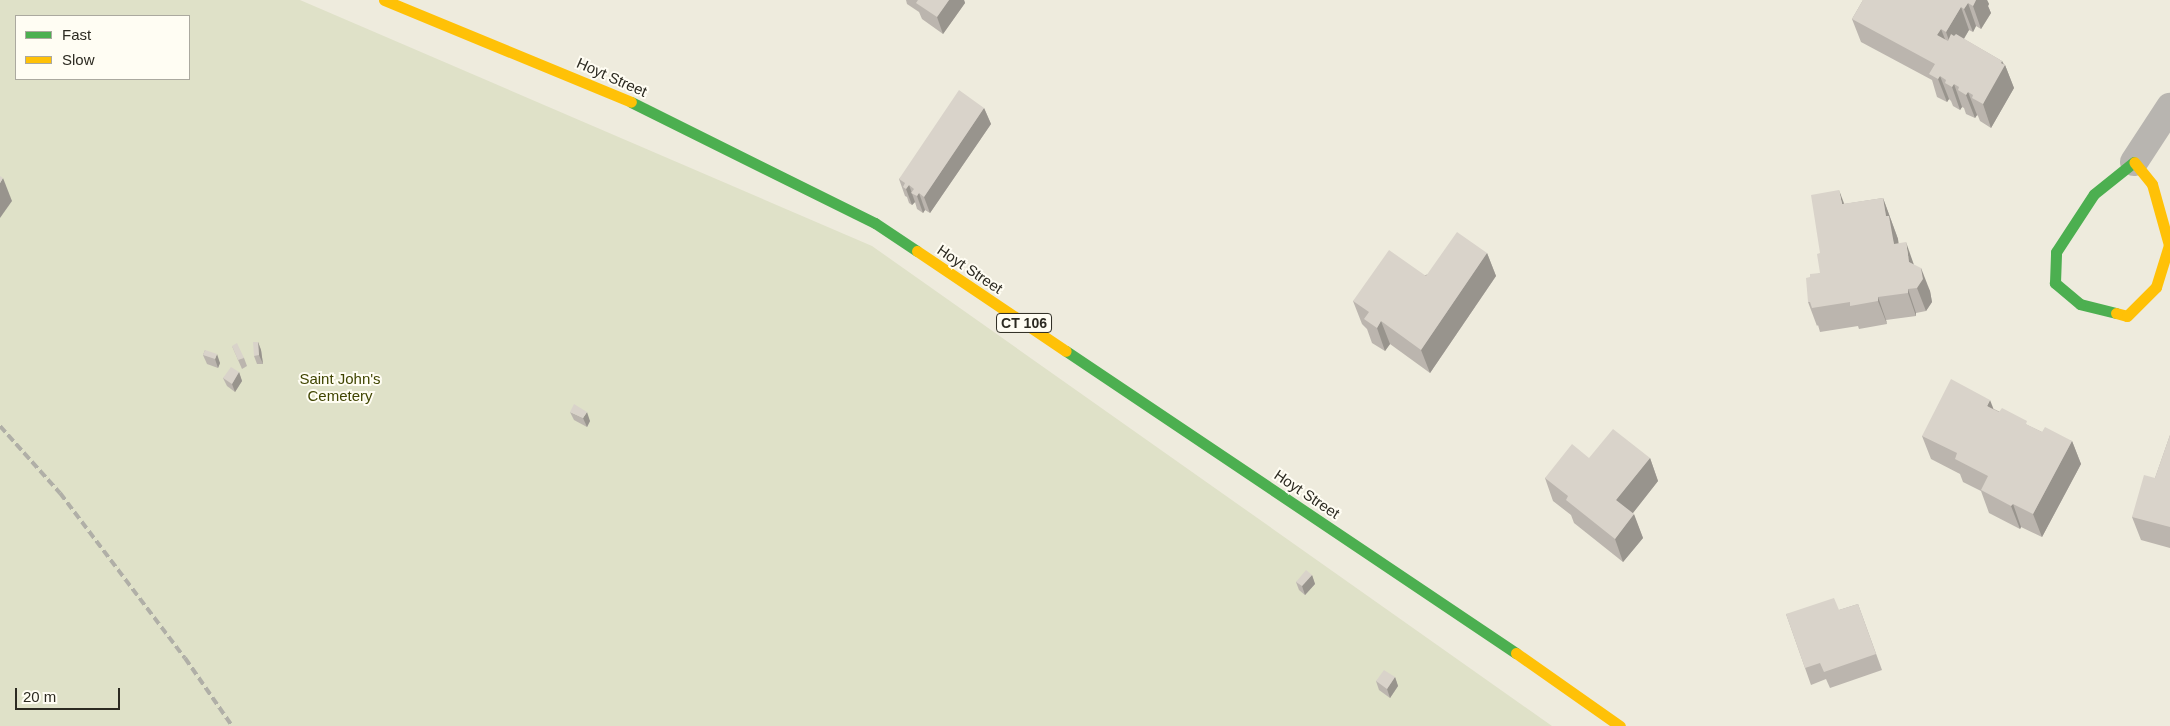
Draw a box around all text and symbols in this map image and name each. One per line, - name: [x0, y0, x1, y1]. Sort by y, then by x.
- legend: [15, 15, 190, 80]
- text: Fast: [62, 26, 91, 43]
- text: Slow: [62, 51, 95, 68]
- street label: Hoyt Street: [574, 54, 650, 100]
- street label: Hoyt Street: [934, 241, 1006, 297]
- road number: CT 106: [995, 312, 1053, 334]
- park label: Saint John's Cemetery: [299, 369, 381, 404]
- street label: Hoyt Street: [1271, 466, 1343, 522]
- scale bar: [18, 678, 122, 710]
- text: 20 m: [23, 688, 56, 705]

